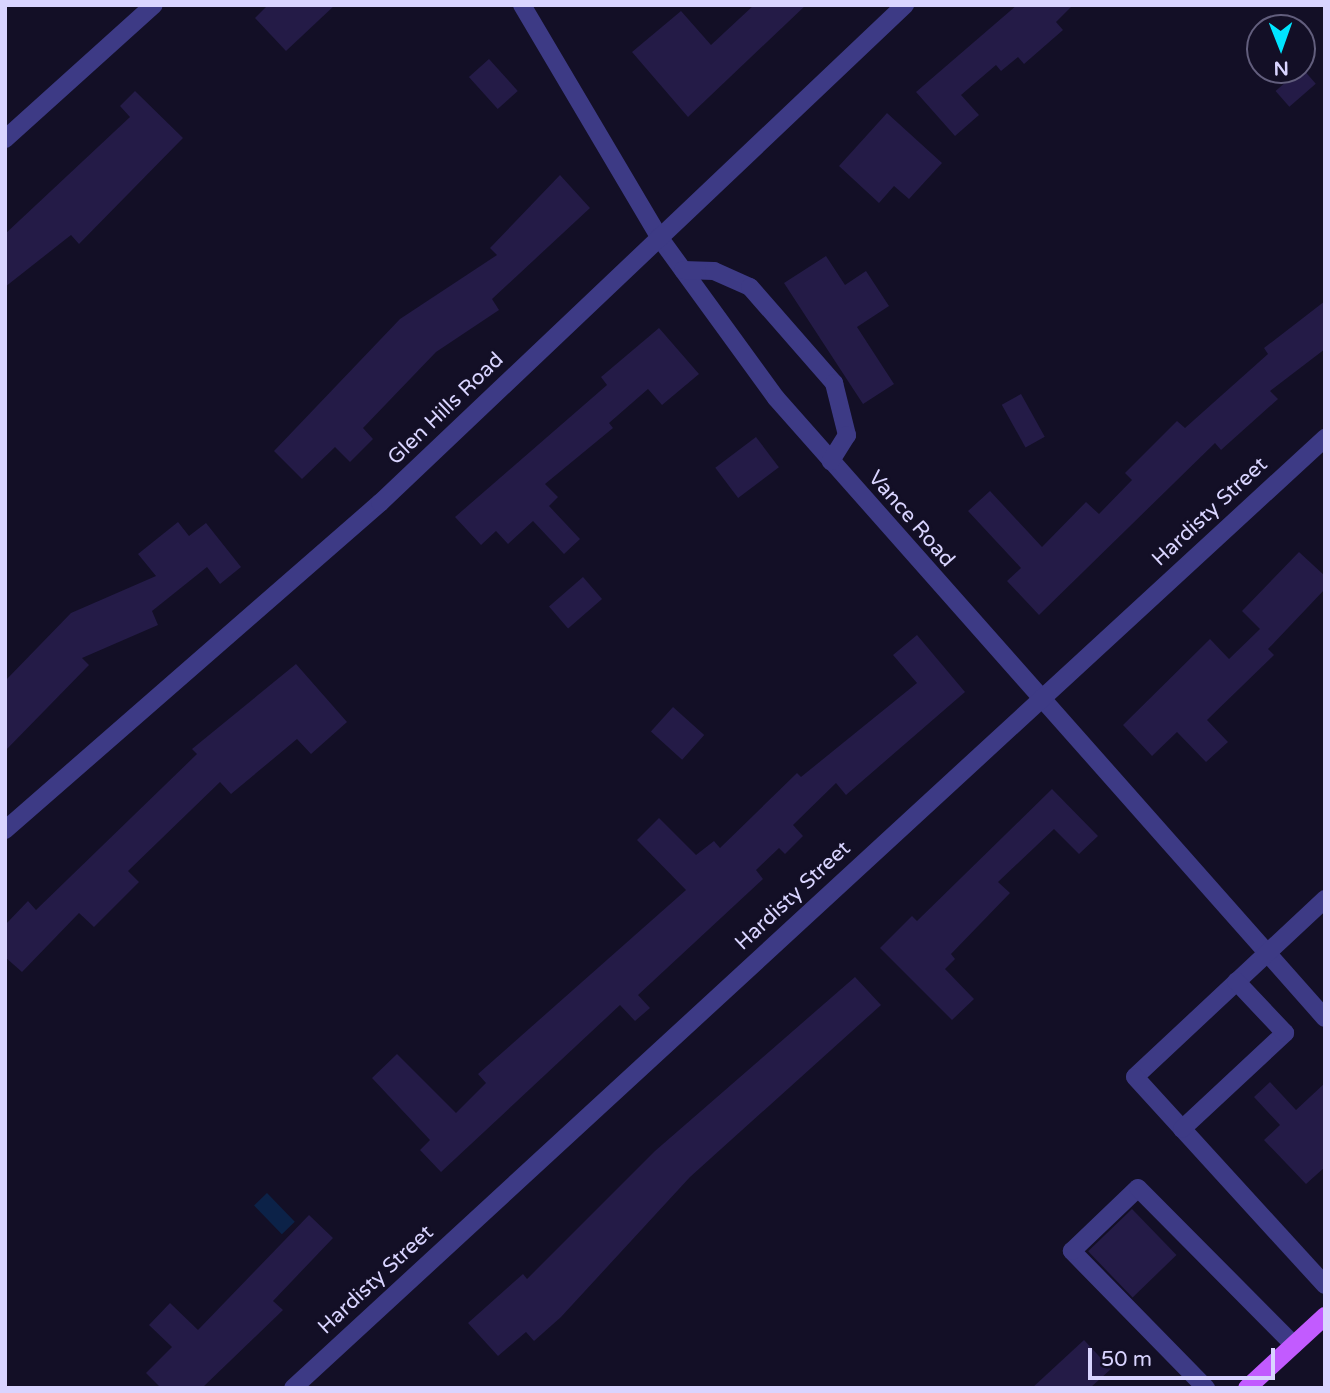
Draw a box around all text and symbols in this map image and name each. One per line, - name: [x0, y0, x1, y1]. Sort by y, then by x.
- north arrow: [1246, 14, 1316, 84]
- text: N: [1274, 57, 1289, 79]
- street label: Glen Hills Road: [383, 348, 509, 470]
- street label: Hardisty Street: [1147, 452, 1273, 572]
- street label: Vance Road: [862, 466, 960, 572]
- street label: Hardisty Street: [730, 836, 856, 956]
- street label: Hardisty Street: [313, 1220, 439, 1340]
- scale bar: [1092, 1334, 1279, 1378]
- text: 50 m: [1101, 1347, 1152, 1372]

